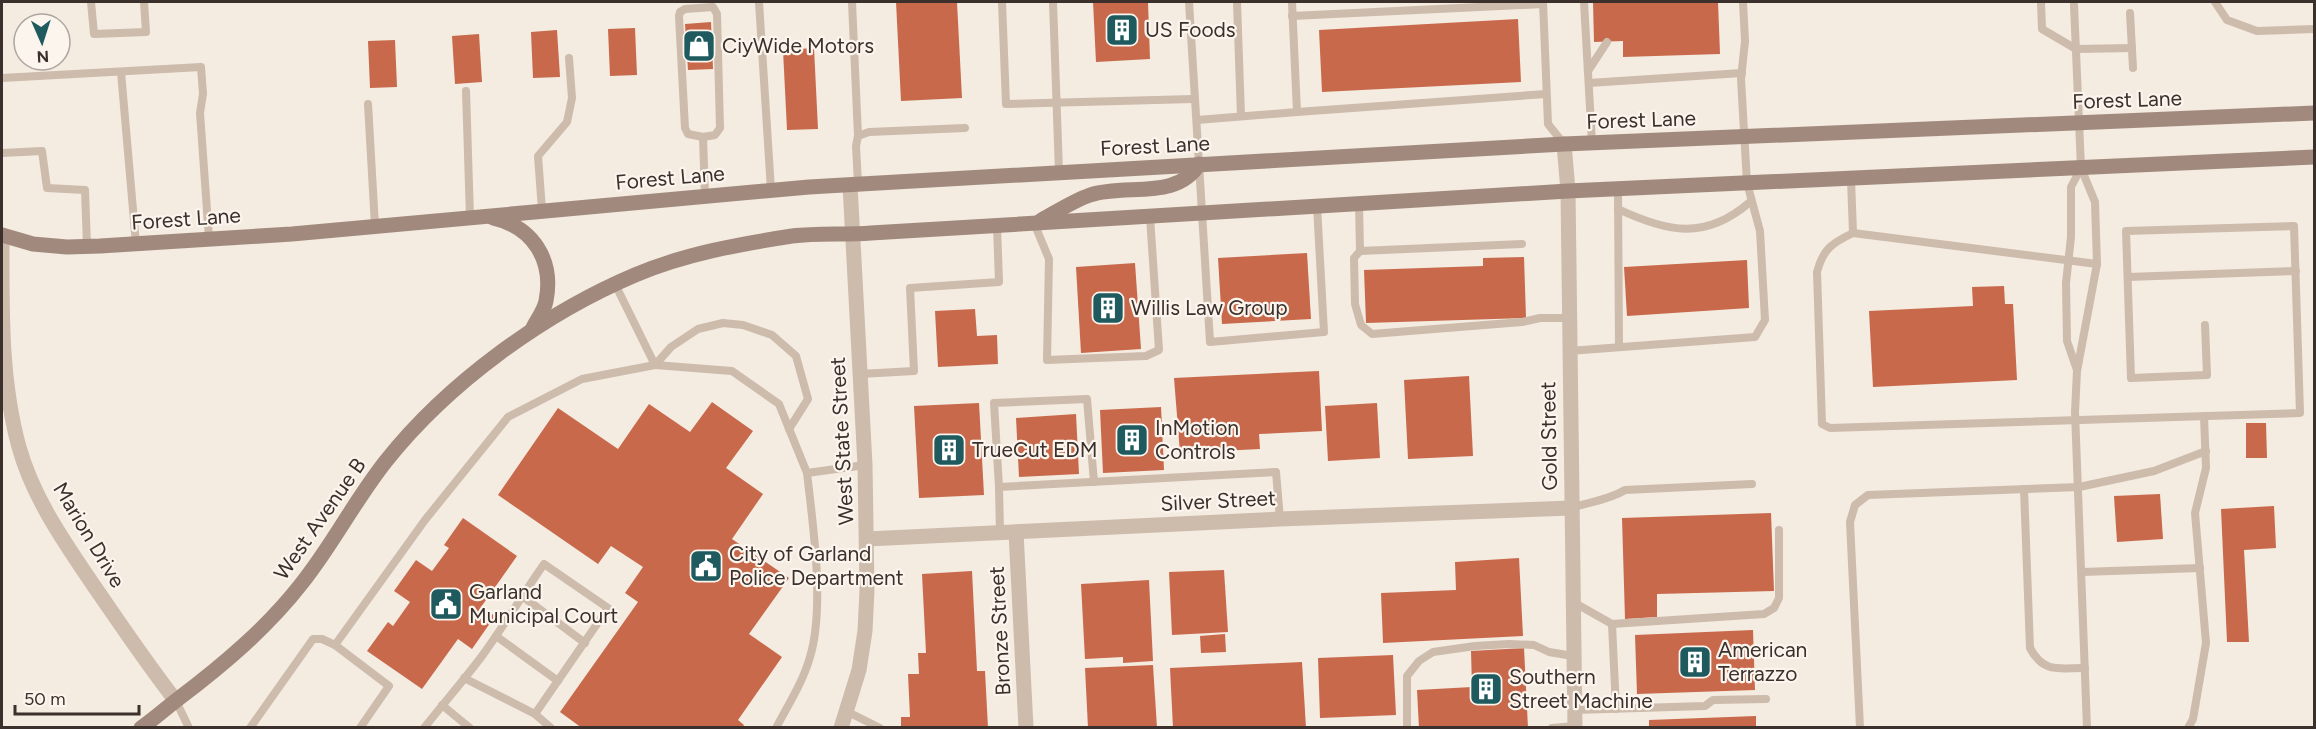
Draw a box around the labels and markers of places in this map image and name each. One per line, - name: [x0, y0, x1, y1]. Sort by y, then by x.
- building icon: US Foods: [1104, 12, 1140, 48]
- place label: US Foods: [1145, 17, 1236, 42]
- shop icon: CiyWide Motors: [681, 28, 717, 64]
- place label: CiyWide Motors: [722, 33, 874, 58]
- building icon: Willis Law Group: [1090, 290, 1126, 326]
- place label: Willis Law Group: [1131, 295, 1288, 320]
- place label: InMotion Controls: [1155, 415, 1239, 464]
- building icon: InMotion Controls: [1114, 422, 1150, 458]
- building icon: TrueCut EDM: [931, 432, 967, 468]
- place label: TrueCut EDM: [972, 437, 1098, 462]
- place label: City of Garland Police Department: [729, 541, 904, 590]
- public building icon: City of Garland Police Department: [688, 548, 724, 584]
- place label: Garland Municipal Court: [469, 579, 618, 628]
- public building icon: Garland Municipal Court: [428, 586, 464, 622]
- place label: American Terrazzo: [1718, 637, 1807, 686]
- building icon: American Terrazzo: [1677, 644, 1713, 680]
- place label: Southern Street Machine: [1509, 664, 1653, 713]
- building icon: Southern Street Machine: [1468, 671, 1504, 707]

